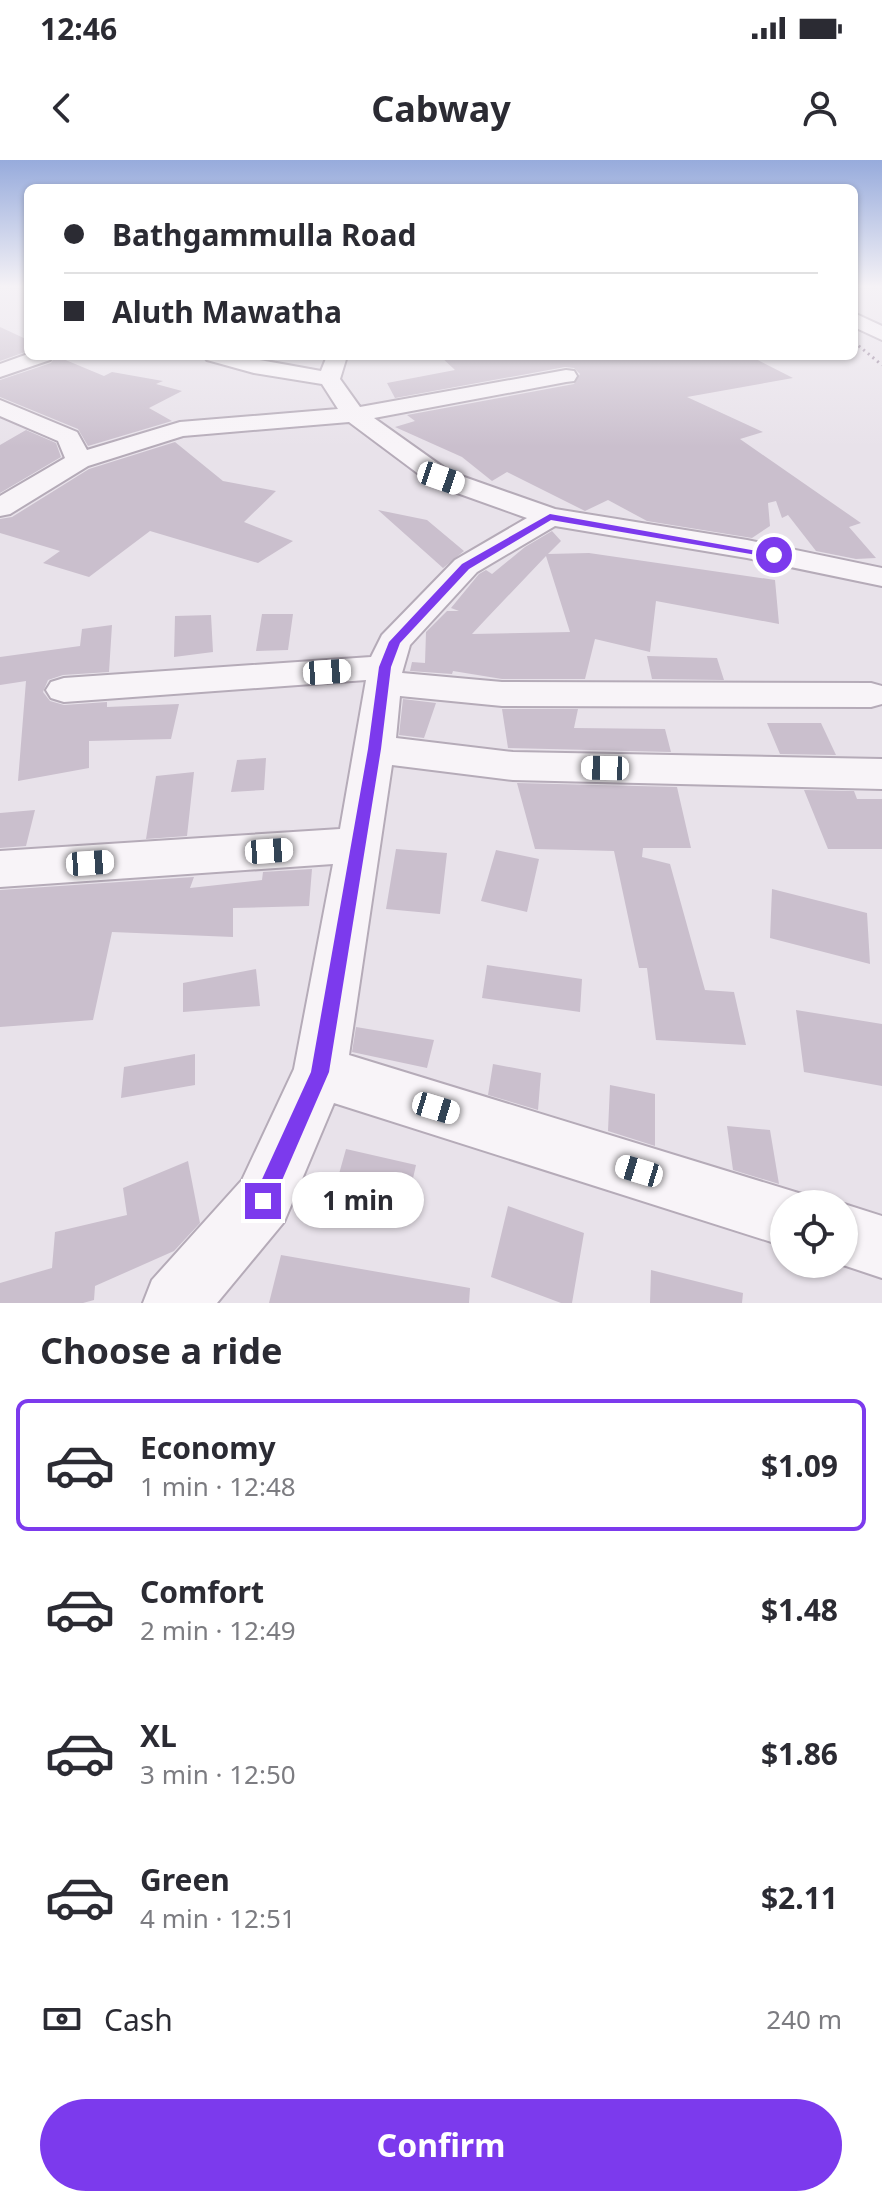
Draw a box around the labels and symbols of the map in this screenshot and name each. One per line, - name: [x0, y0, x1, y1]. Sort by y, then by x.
- car: [414, 459, 468, 497]
- route start: [756, 537, 792, 573]
- car: [302, 658, 352, 686]
- car: [581, 756, 629, 780]
- car: [244, 837, 294, 865]
- car: [65, 849, 115, 877]
- car: [410, 1090, 462, 1126]
- car: [613, 1153, 665, 1189]
- callout: 1 min: [291, 1173, 423, 1229]
- route end: [245, 1183, 281, 1219]

